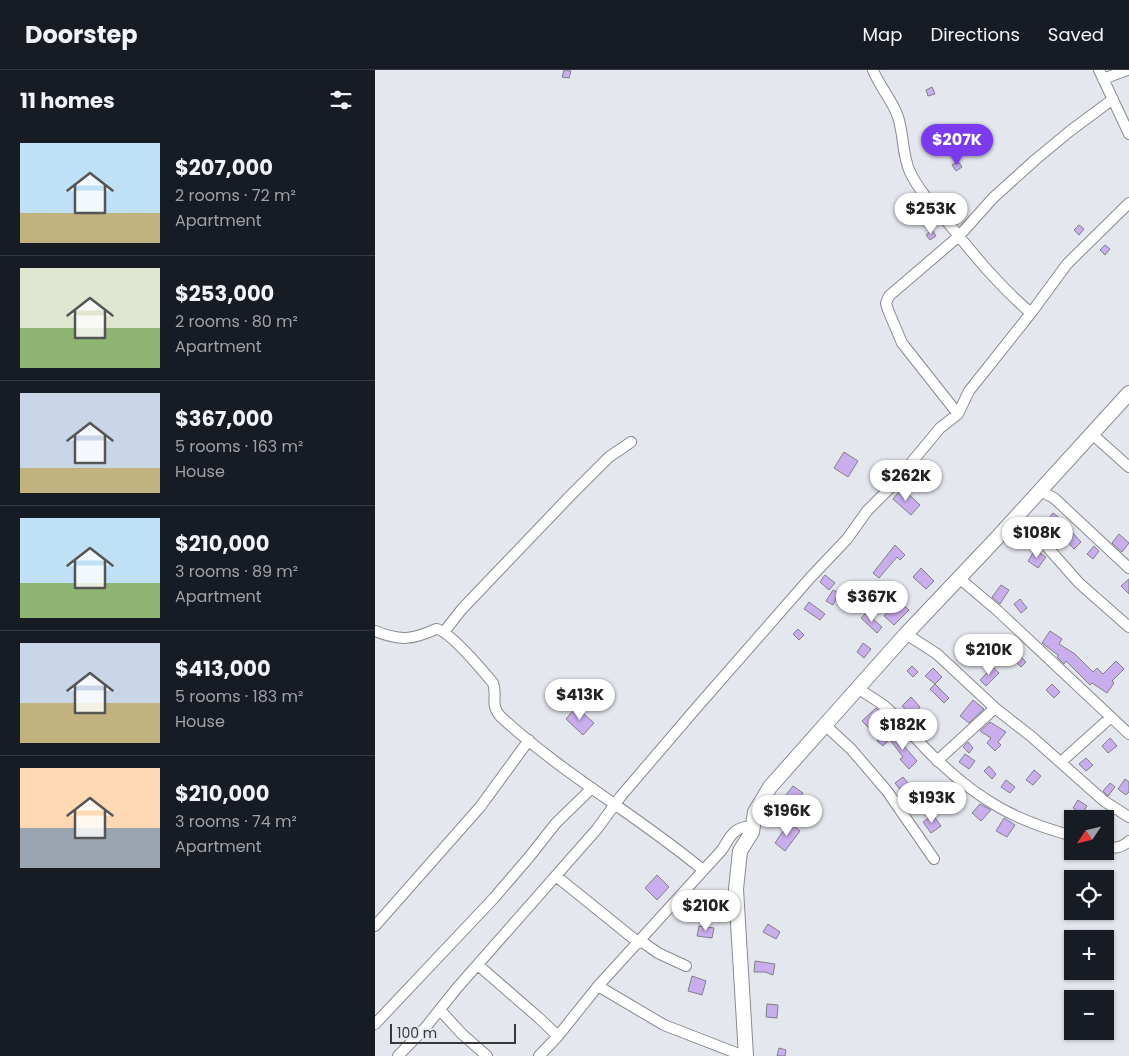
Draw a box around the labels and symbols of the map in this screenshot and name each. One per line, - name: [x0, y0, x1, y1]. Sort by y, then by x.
- pin: $207K: [922, 124, 992, 166]
- pin: $253K: [896, 192, 966, 235]
- pin: $262K: [871, 460, 941, 502]
- pin: $108K: [1002, 516, 1072, 559]
- pin: $367K: [837, 580, 907, 623]
- pin: $210K: [954, 634, 1024, 676]
- pin: $413K: [545, 678, 615, 721]
- pin: $182K: [868, 708, 938, 751]
- pin: $193K: [897, 782, 967, 824]
- pin: $196K: [752, 794, 822, 837]
- north arrow: [1064, 810, 1114, 860]
- pin: $210K: [671, 890, 741, 932]
- scale bar: [390, 1021, 516, 1044]

